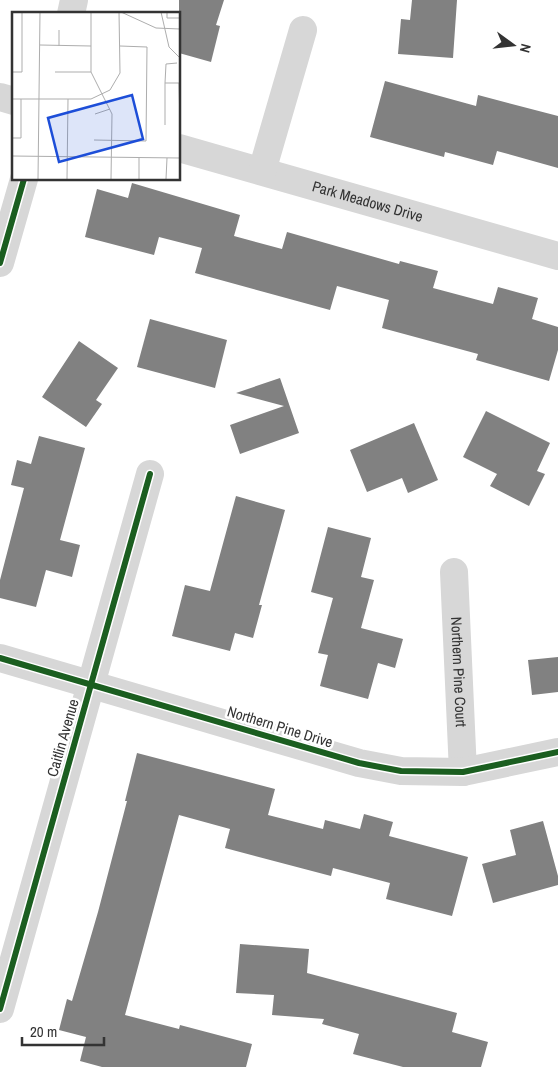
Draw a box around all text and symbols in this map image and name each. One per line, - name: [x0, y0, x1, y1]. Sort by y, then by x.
- inset map: [12, 12, 180, 180]
- north arrow: [488, 20, 538, 70]
- text: N: [516, 42, 535, 55]
- street label: Park Meadows Drive: [310, 175, 426, 227]
- street label: Northern Pine Court: [446, 616, 472, 728]
- street label: Caitlin Avenue: [41, 696, 84, 779]
- street label: Northern Pine Drive: [225, 700, 336, 753]
- scale bar: [22, 1014, 105, 1046]
- text: 20 m: [30, 1021, 57, 1042]

